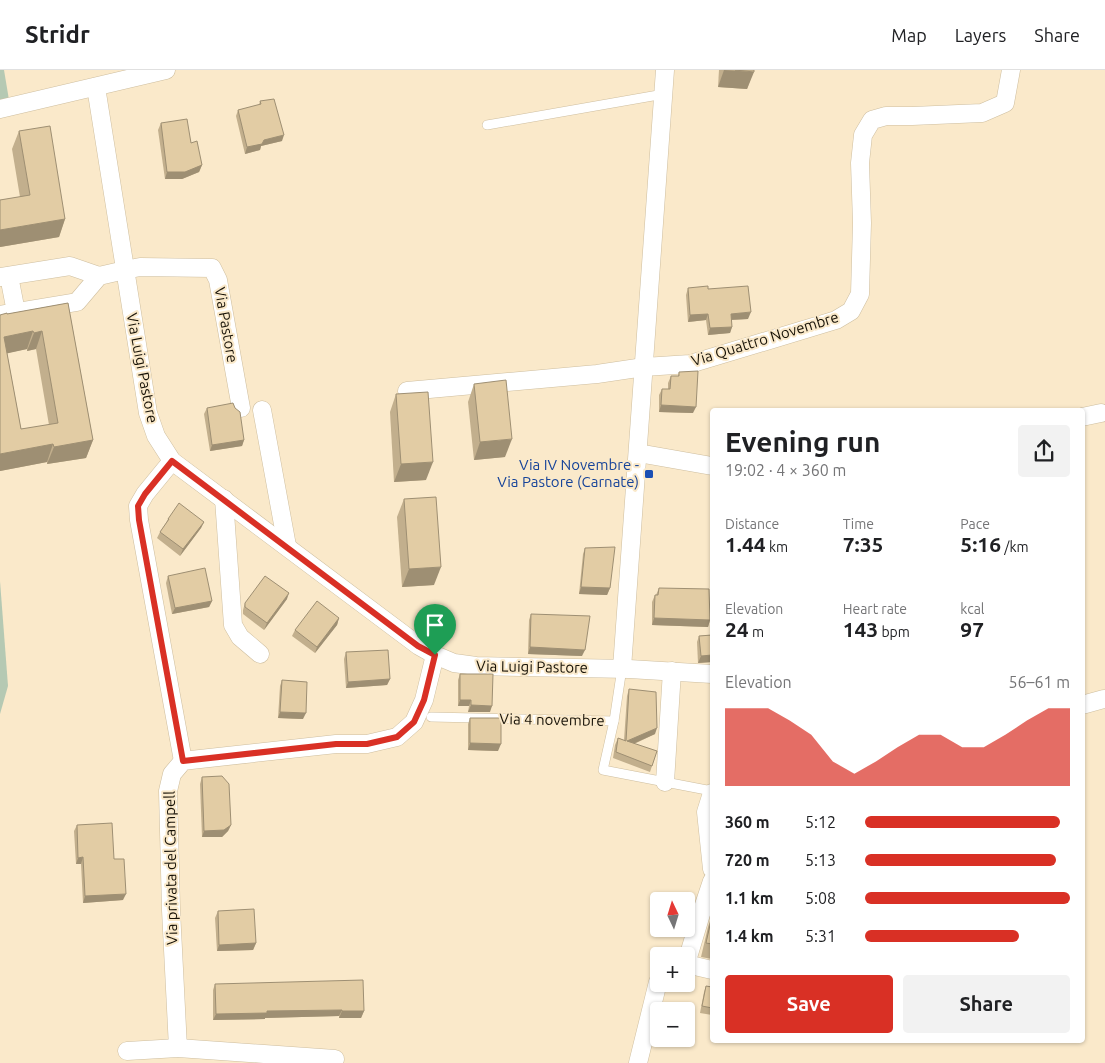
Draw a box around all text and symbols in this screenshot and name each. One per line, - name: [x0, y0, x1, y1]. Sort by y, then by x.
- text: Stridr: [25, 21, 90, 48]
- text: Map: [891, 25, 927, 45]
- text: Layers: [955, 25, 1006, 45]
- text: Share: [1034, 25, 1080, 45]
- street label: Via Pastore: [211, 286, 242, 364]
- street label: Via Quattro Novembre: [689, 308, 841, 369]
- street label: Via Luigi Pastore: [123, 311, 162, 424]
- button: share: [1018, 425, 1070, 477]
- text: Evening run: [725, 426, 880, 457]
- place label: Via IV Novembre - Via Pastore (Carnate): [497, 456, 639, 490]
- text: 19:02 · 4 × 360 m: [725, 461, 846, 479]
- marker: Via IV Novembre - Via Pastore (Carnate): [643, 468, 655, 480]
- text: Distance: [725, 516, 779, 532]
- text: Time: [843, 516, 874, 532]
- text: Pace: [960, 516, 990, 532]
- text: 1.44: [725, 532, 766, 556]
- text: 7:35: [843, 532, 883, 556]
- text: 5:16: [960, 532, 1001, 556]
- text: km: [766, 539, 788, 555]
- text: /km: [1001, 539, 1029, 555]
- text: Elevation: [725, 601, 783, 617]
- text: Heart rate: [843, 601, 907, 617]
- text: kcal: [960, 601, 985, 617]
- pin: [414, 604, 456, 655]
- icon: arrive: [421, 611, 449, 639]
- text: 24: [725, 617, 749, 641]
- text: 143: [843, 617, 878, 641]
- text: 97: [960, 617, 984, 641]
- text: m: [749, 624, 764, 640]
- text: bpm: [878, 624, 910, 640]
- street label: Via Luigi Pastore: [476, 657, 588, 676]
- text: Elevation: [725, 673, 792, 691]
- text: 56–61 m: [1008, 673, 1070, 691]
- street label: Via 4 novembre: [499, 710, 605, 729]
- street label: Via privata del Campell: [161, 791, 180, 945]
- text: 360 m: [725, 813, 770, 831]
- text: 5:12: [805, 813, 836, 831]
- text: 720 m: [725, 851, 770, 869]
- text: 5:13: [805, 851, 836, 869]
- text: 1.1 km: [725, 889, 774, 907]
- text: 5:08: [805, 889, 836, 907]
- north arrow: [650, 892, 695, 938]
- map controls: [650, 892, 695, 1047]
- text: 1.4 km: [725, 927, 774, 945]
- text: 5:31: [805, 927, 836, 945]
- button: +: [650, 947, 695, 992]
- button: Save: [725, 975, 893, 1033]
- button: Share: [903, 975, 1070, 1033]
- button: −: [650, 1002, 695, 1047]

